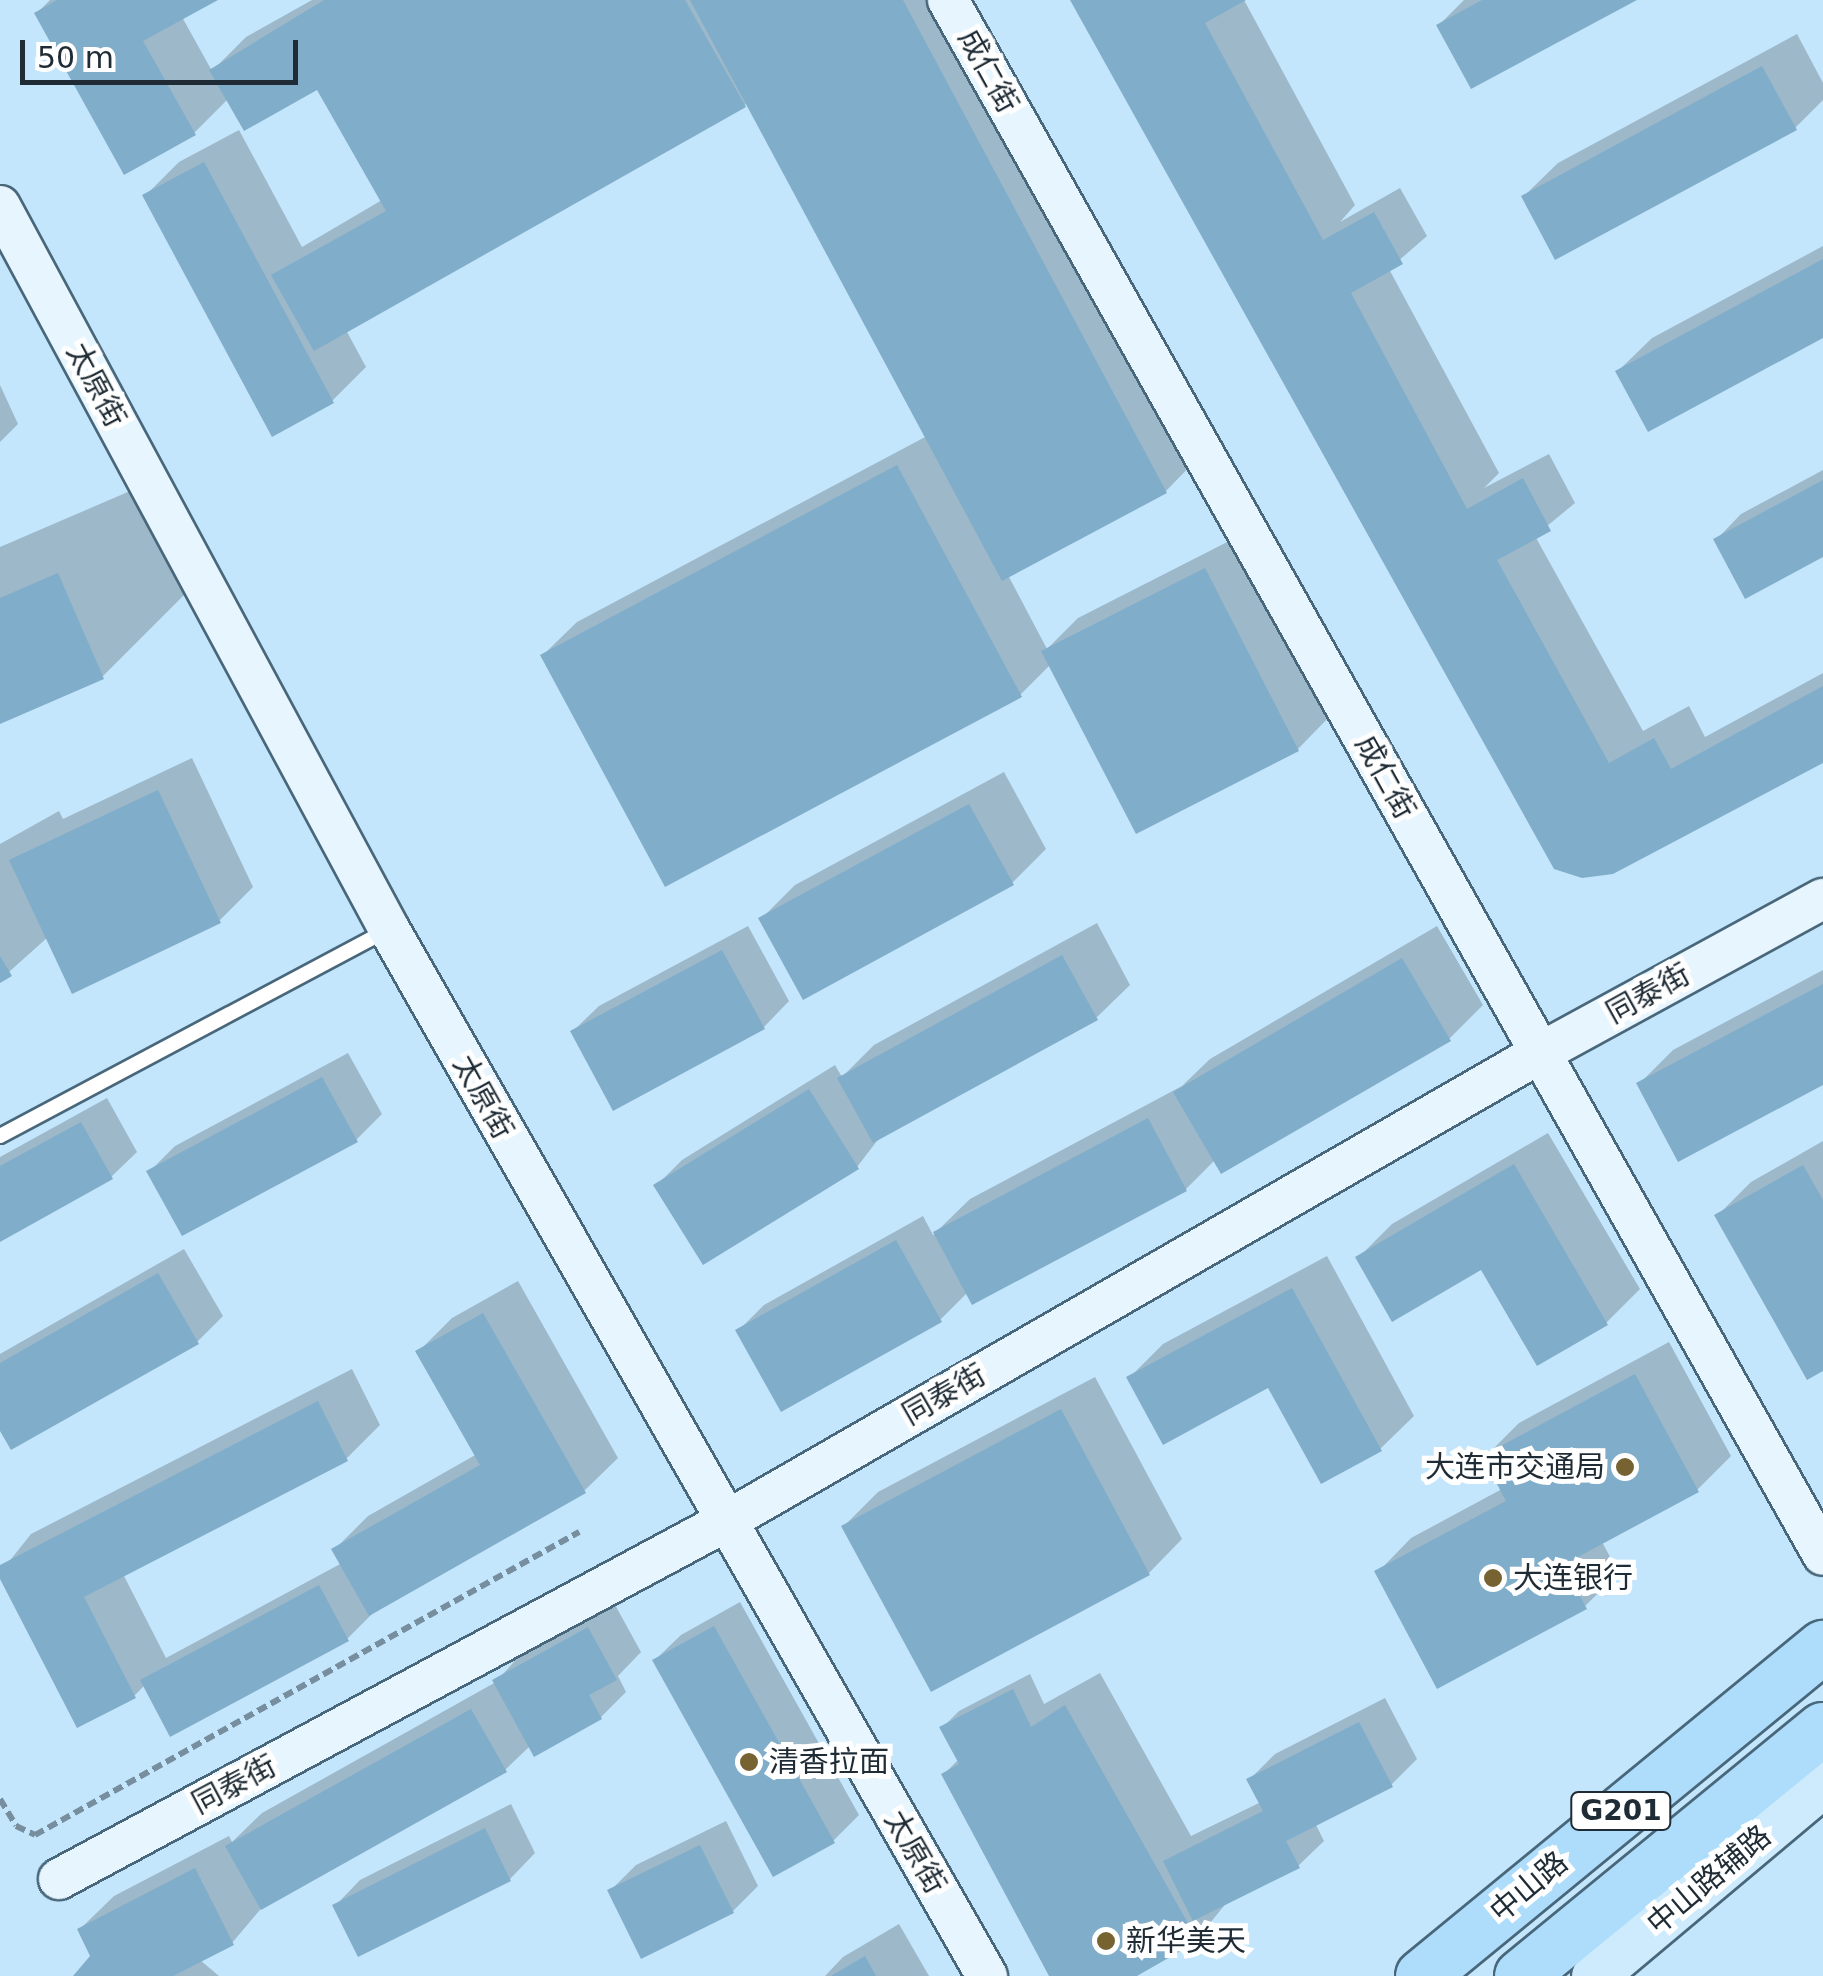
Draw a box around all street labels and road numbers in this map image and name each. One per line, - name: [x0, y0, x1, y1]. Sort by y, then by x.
- street label: 成仁街: [950, 23, 1026, 119]
- street label: 太原街: [59, 337, 133, 433]
- street label: 成仁街: [1347, 729, 1423, 825]
- street label: 同泰街: [1600, 956, 1696, 1032]
- street label: 太原街: [445, 1049, 521, 1145]
- street label: 同泰街: [896, 1357, 992, 1433]
- street label: 同泰街: [186, 1748, 282, 1822]
- road number: G201: [1568, 1788, 1674, 1834]
- street label: 太原街: [877, 1804, 953, 1900]
- street label: 中山路辅路: [1640, 1818, 1778, 1942]
- street label: 中山路: [1483, 1844, 1575, 1930]

